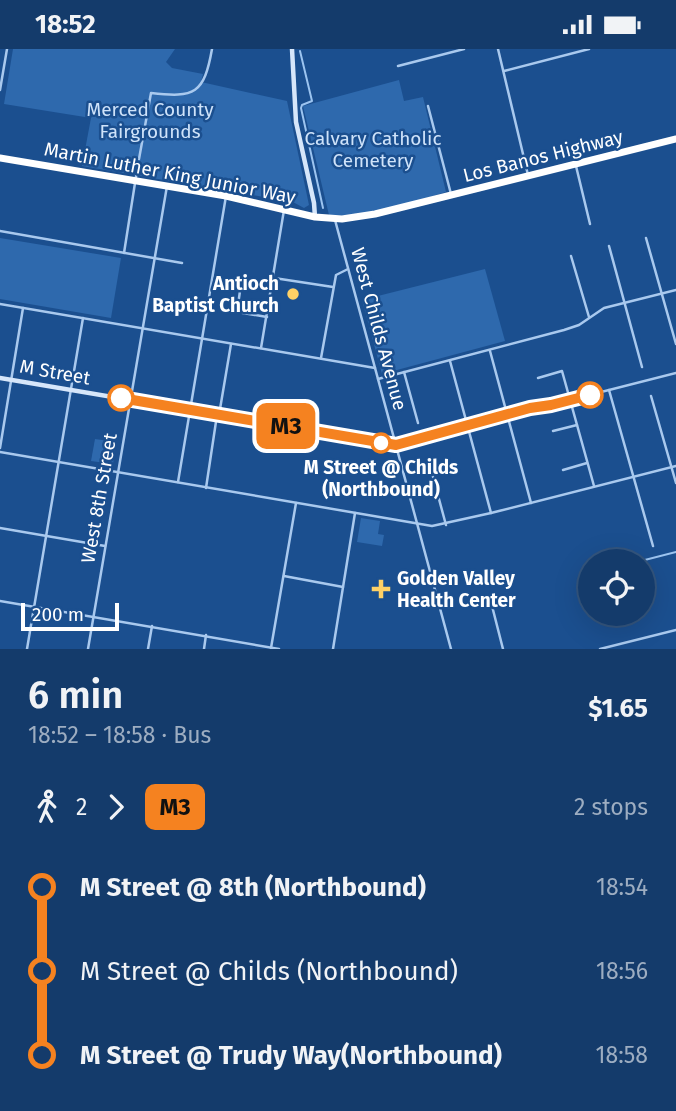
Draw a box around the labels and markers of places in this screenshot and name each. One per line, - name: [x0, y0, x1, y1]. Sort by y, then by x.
- place label: Antioch Baptist Church: [152, 272, 279, 317]
- marker: Antioch Baptist Church: [285, 286, 301, 302]
- unlabelled marker: [577, 382, 603, 408]
- unlabelled marker: [108, 385, 134, 411]
- marker: M Street @ Childs (Northbound): [371, 433, 391, 453]
- place label: M Street @ Childs (Northbound): [304, 456, 458, 501]
- place label: Golden Valley Health Center: [397, 567, 516, 612]
- marker: Golden Valley Health Center: [371, 579, 391, 599]

